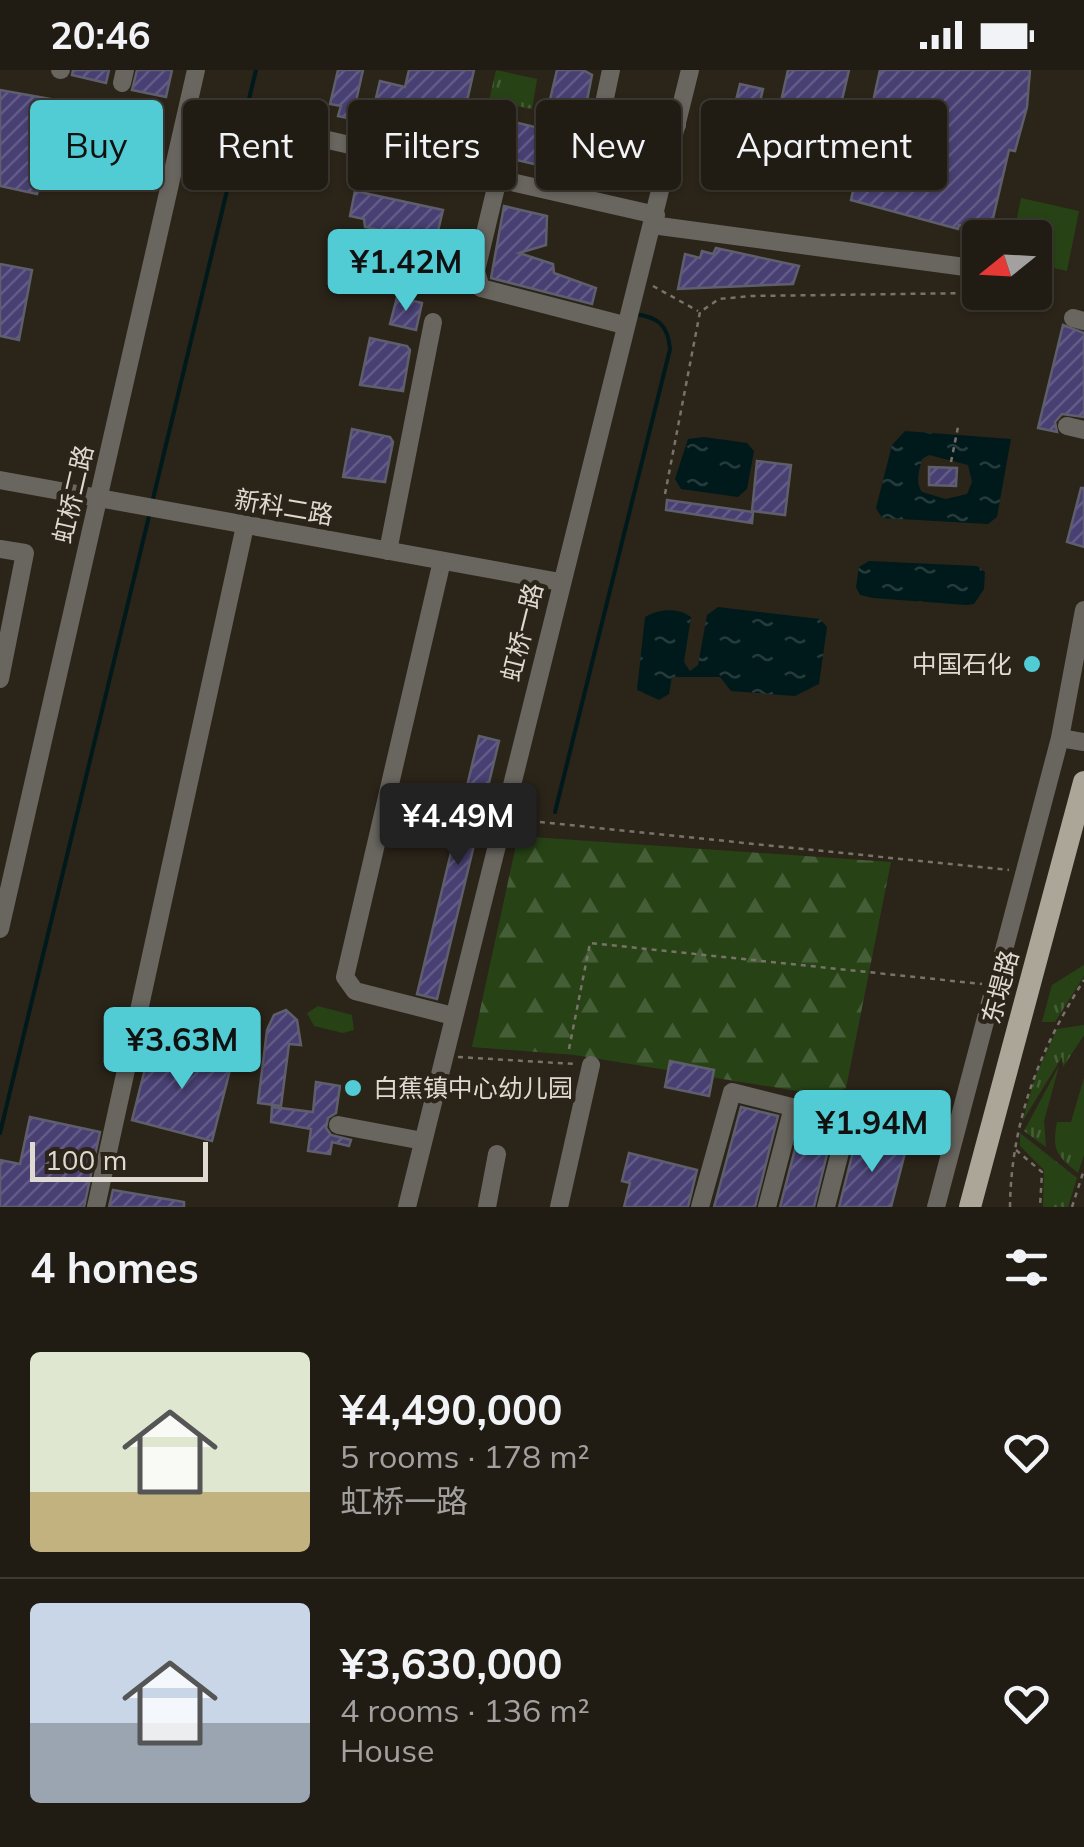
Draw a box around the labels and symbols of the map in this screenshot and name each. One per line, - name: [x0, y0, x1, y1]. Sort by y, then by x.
- north arrow: [962, 220, 1052, 310]
- pin: ¥1.42M: [325, 229, 487, 314]
- street label: 虹桥二路: [46, 442, 99, 546]
- street label: 新科二路: [232, 483, 336, 530]
- street label: 虹桥一路: [494, 580, 549, 684]
- place label: 中国石化: [912, 648, 1012, 679]
- marker: 中国石化: [1021, 653, 1043, 675]
- pin: ¥4.49M: [377, 783, 539, 868]
- street label: 东堤路: [975, 947, 1024, 1027]
- pin: ¥3.63M: [101, 1007, 263, 1092]
- place label: 白蕉镇中心幼儿园: [373, 1072, 573, 1103]
- marker: 白蕉镇中心幼儿园: [342, 1077, 364, 1099]
- pin: ¥1.94M: [791, 1090, 953, 1175]
- scale bar: [30, 1137, 208, 1182]

